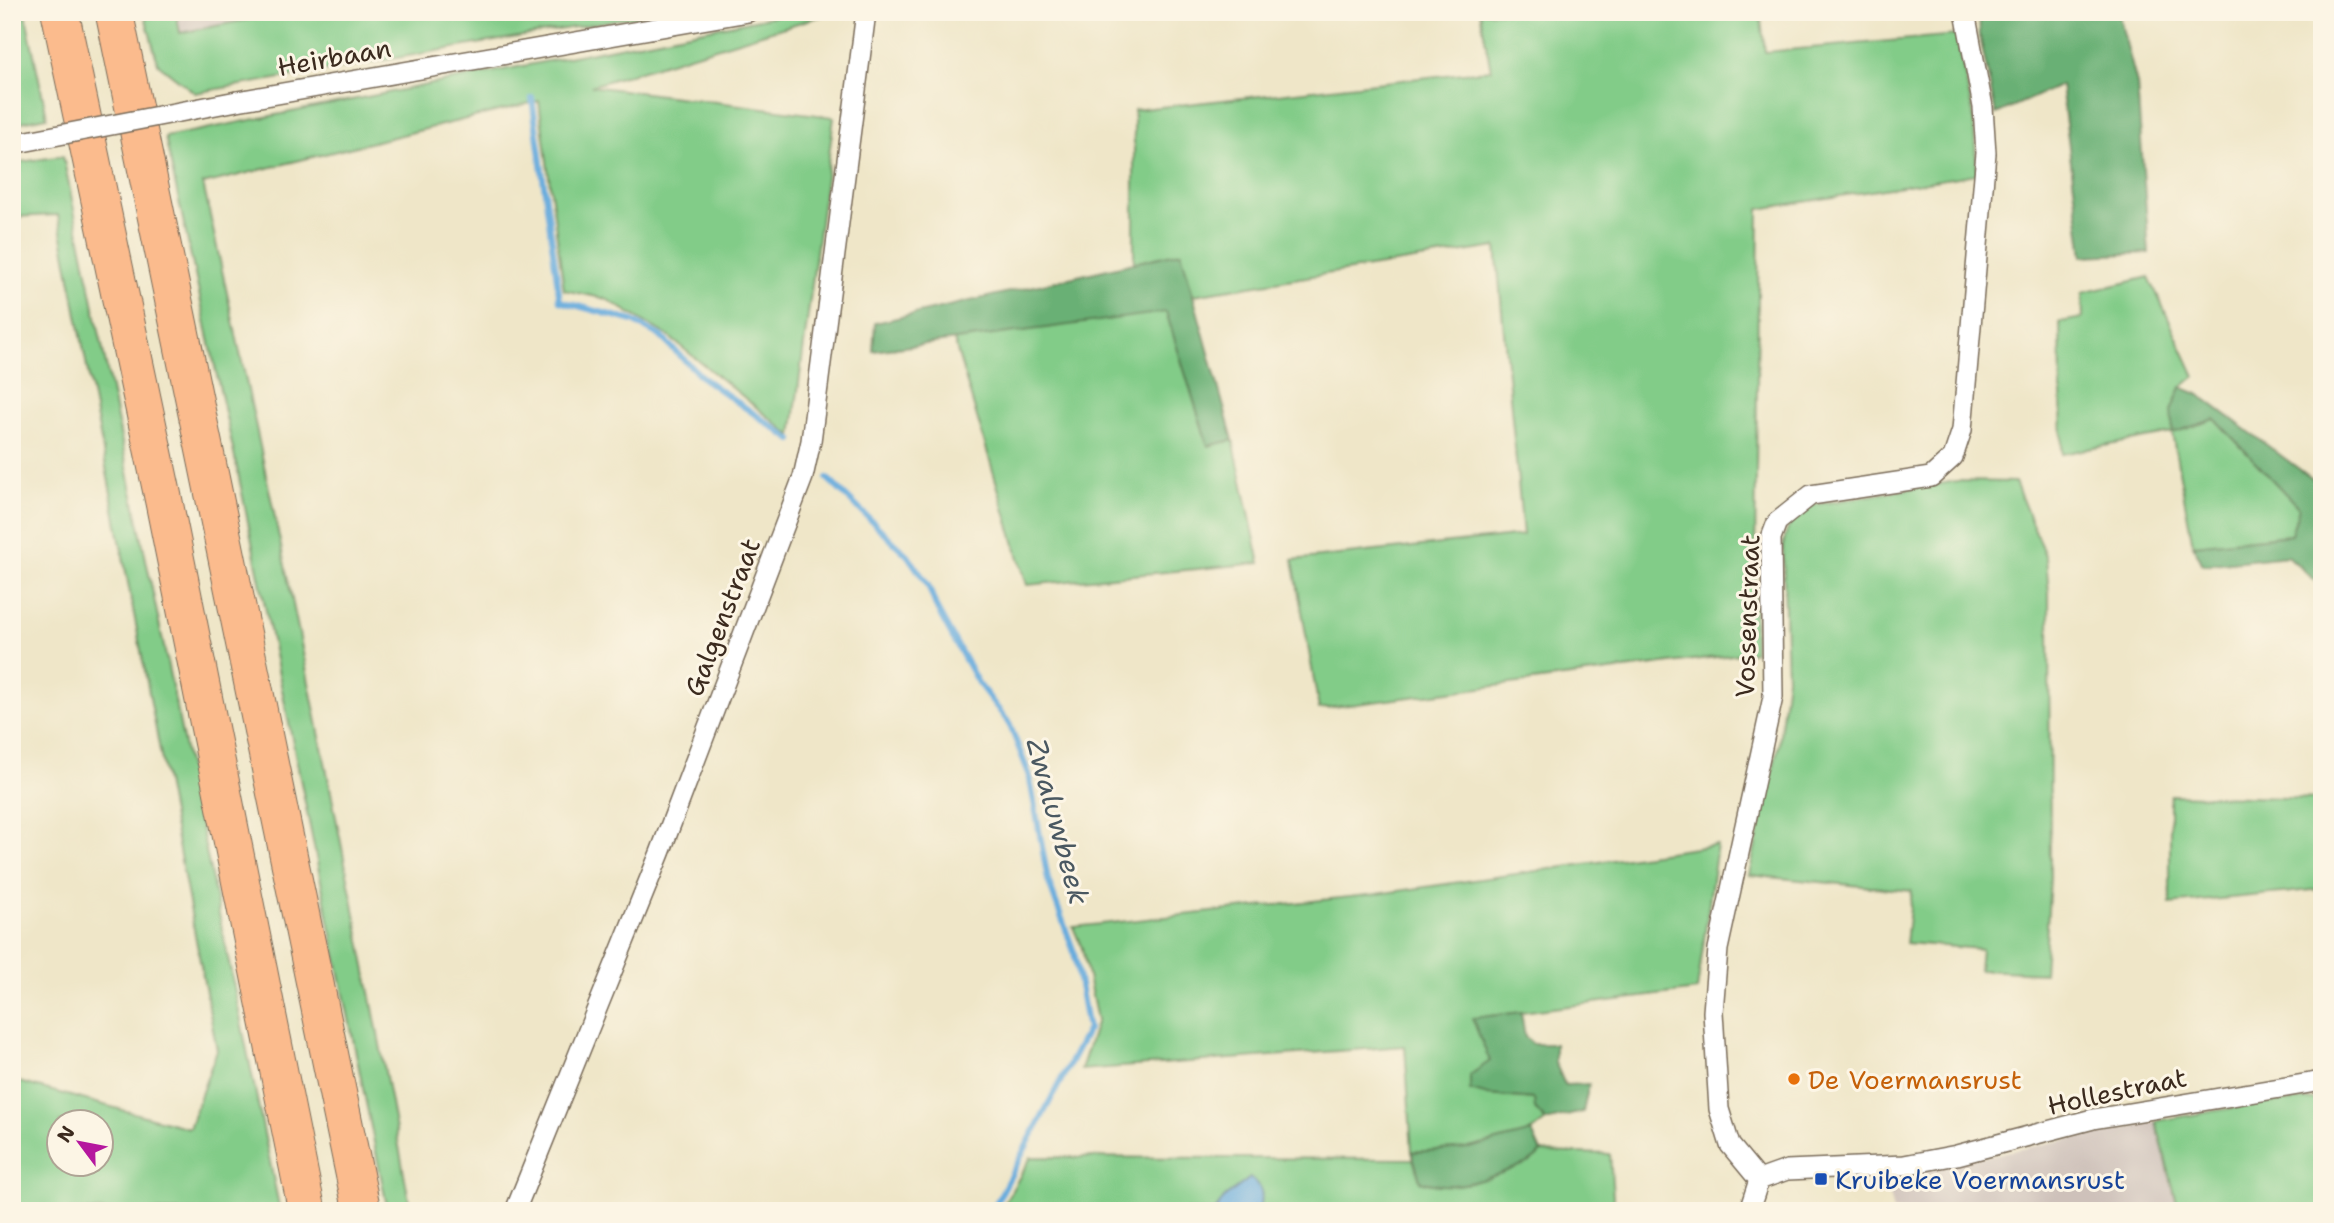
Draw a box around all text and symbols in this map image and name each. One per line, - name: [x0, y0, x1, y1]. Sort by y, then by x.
- street label: Heirbaan: [274, 30, 394, 84]
- street label: Galgenstraat: [676, 533, 768, 701]
- street label: Vossenstraat: [1727, 534, 1767, 698]
- water label: Zwaluwbeek: [1017, 733, 1099, 909]
- street label: Hollestraat: [2044, 1059, 2190, 1123]
- place label: De Voermansrust: [1808, 1062, 2022, 1097]
- marker: De Voermansrust: [1786, 1071, 1802, 1087]
- north arrow: [46, 1108, 116, 1178]
- text: N: [51, 1121, 81, 1147]
- place label: Kruibeke Voermansrust: [1835, 1162, 2125, 1197]
- marker: Kruibeke Voermansrust: [1813, 1171, 1829, 1187]

